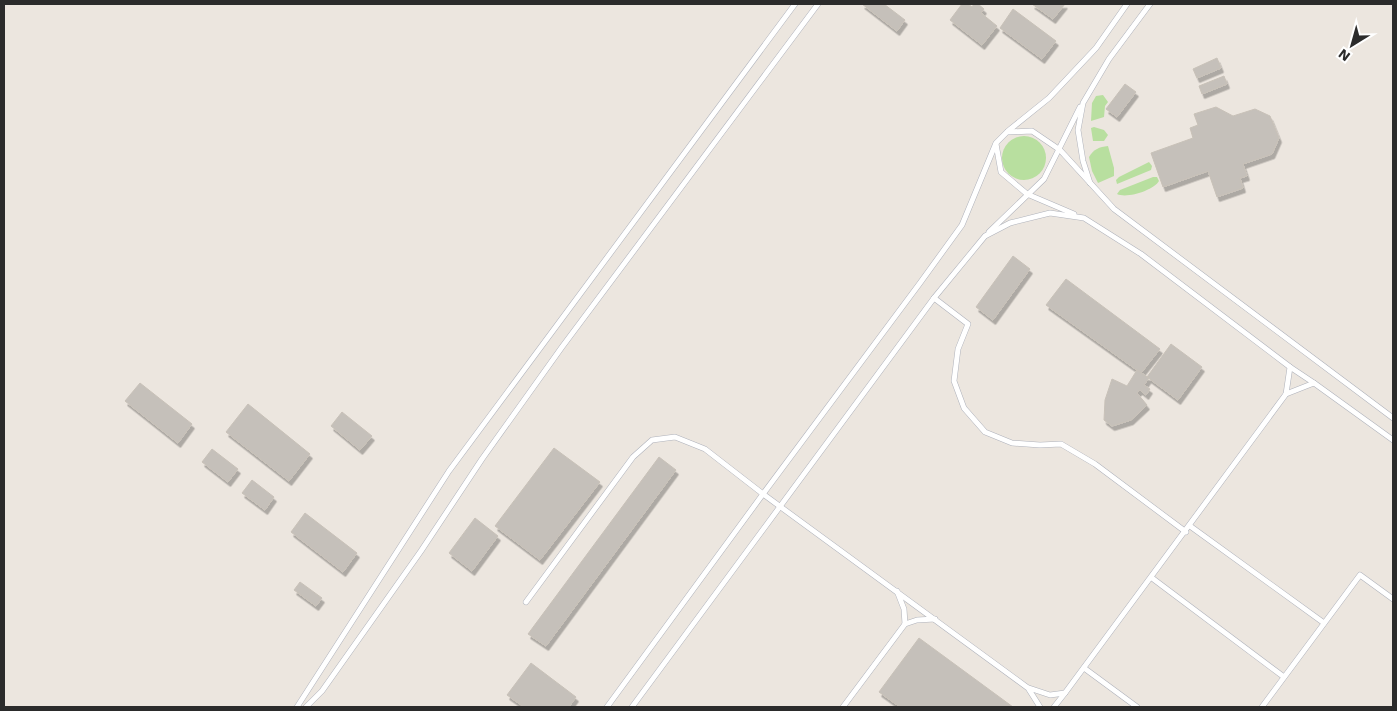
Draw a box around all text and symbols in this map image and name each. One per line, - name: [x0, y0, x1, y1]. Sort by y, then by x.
- north arrow: [1327, 20, 1377, 70]
- text: N: [1335, 46, 1353, 65]

